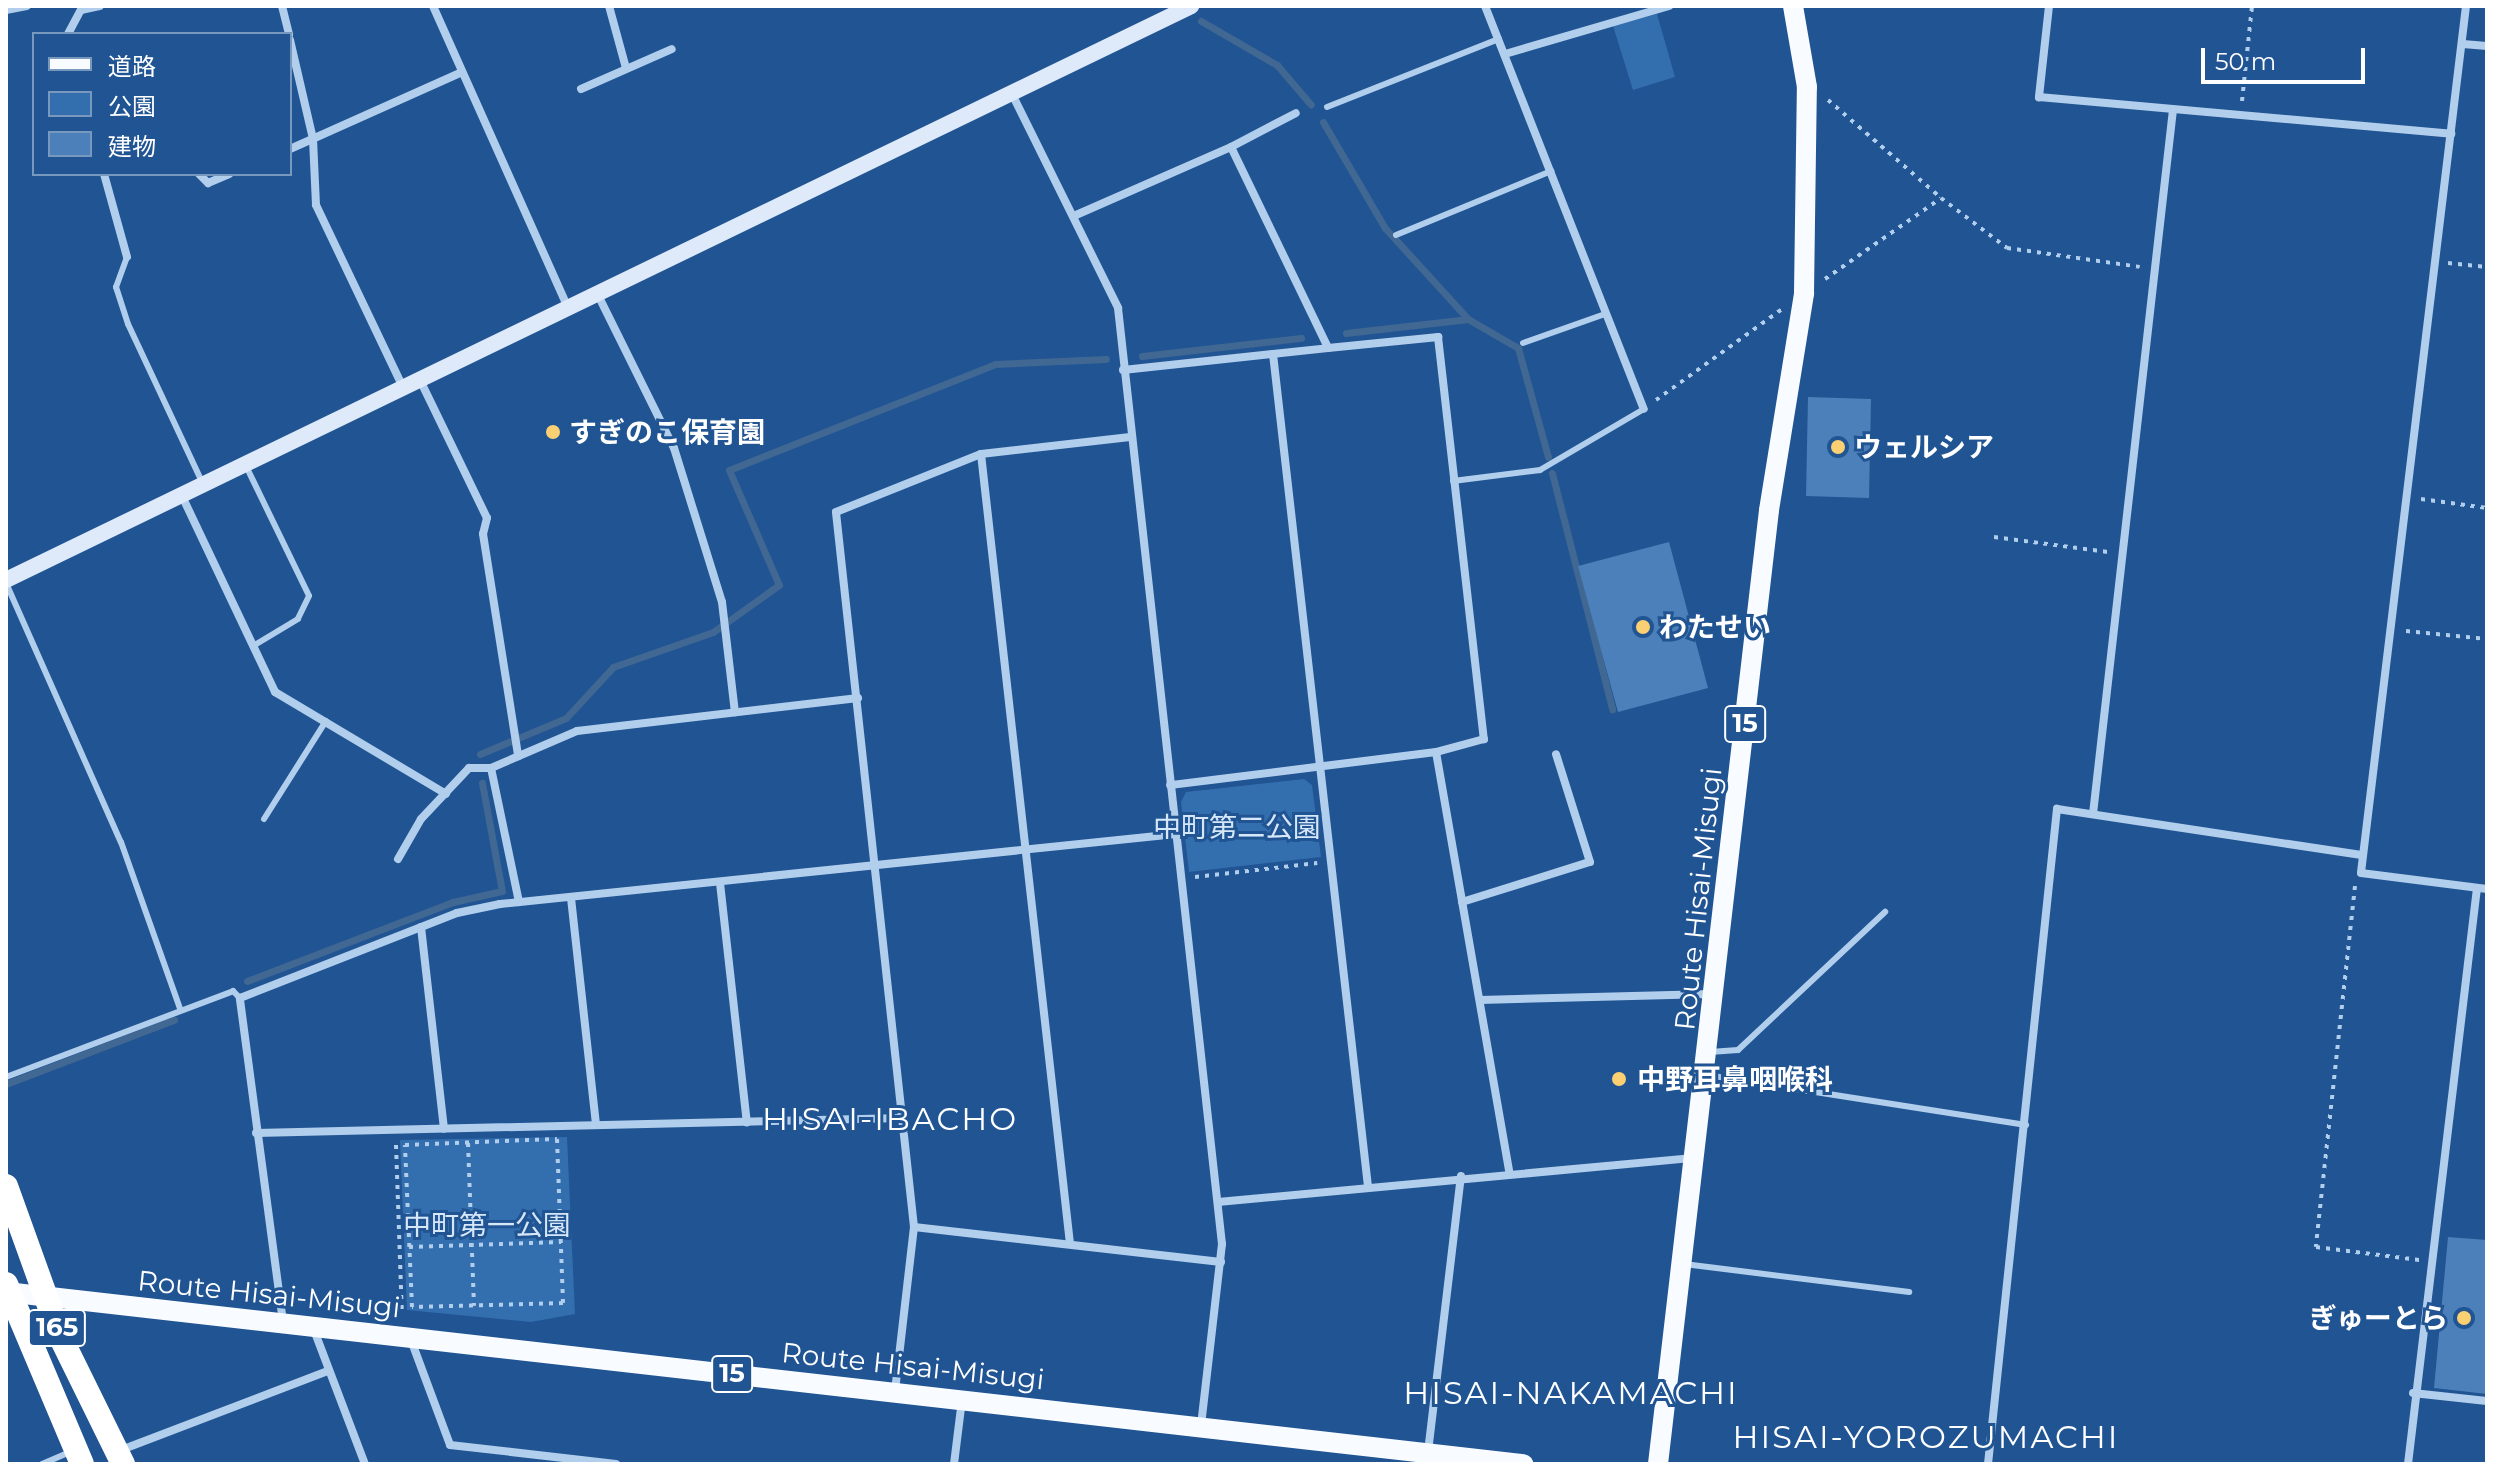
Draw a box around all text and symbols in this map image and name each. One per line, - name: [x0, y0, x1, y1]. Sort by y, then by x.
- legend: [32, 32, 292, 176]
- scale bar: [2205, 32, 2369, 82]
- text: 50 m: [2215, 47, 2276, 76]
- text: 道路: [108, 52, 156, 81]
- text: 公園: [108, 92, 156, 121]
- text: 建物: [108, 132, 156, 161]
- place label: すぎのこ保育園: [569, 415, 765, 449]
- marker: すぎのこ保育園: [544, 423, 562, 441]
- place label: ウェルシア: [1854, 430, 1994, 464]
- marker: ウェルシア: [1829, 438, 1847, 456]
- place label: わたせい: [1659, 610, 1771, 644]
- marker: わたせい: [1634, 618, 1652, 636]
- road number: 15: [1723, 702, 1767, 746]
- street label: Route Hisai-Misugi: [1668, 766, 1728, 1032]
- park label: 中町第二公園: [1153, 810, 1321, 844]
- place label: 中野耳鼻咽喉科: [1637, 1062, 1833, 1096]
- marker: 中野耳鼻咽喉科: [1608, 1068, 1630, 1090]
- district label: HISAI-IBACHO: [762, 1100, 1018, 1138]
- park label: 中町第一公園: [403, 1208, 571, 1242]
- street label: Route Hisai-Misugi: [136, 1264, 402, 1324]
- place label: ぎゅーとら: [2308, 1301, 2448, 1335]
- road number: 165: [27, 1306, 87, 1350]
- marker: ぎゅーとら: [2455, 1309, 2473, 1327]
- street label: Route Hisai-Misugi: [780, 1336, 1046, 1396]
- road number: 15: [710, 1352, 754, 1396]
- district label: HISAI-NAKAMACHI: [1403, 1374, 1739, 1412]
- district label: HISAI-YOROZUMACHI: [1733, 1418, 2119, 1456]

